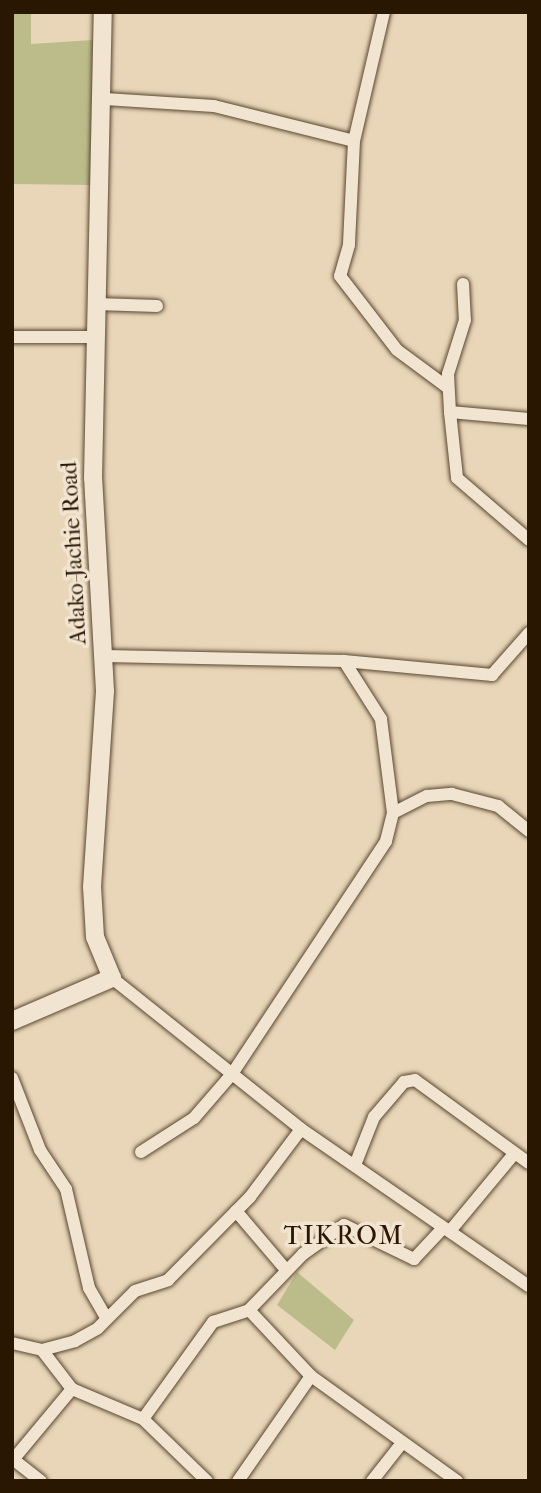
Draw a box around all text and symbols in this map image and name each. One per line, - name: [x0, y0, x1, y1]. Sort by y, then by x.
- street label: Adako-Jachie Road: [55, 461, 93, 645]
- district label: TIKROM: [284, 1220, 404, 1252]

